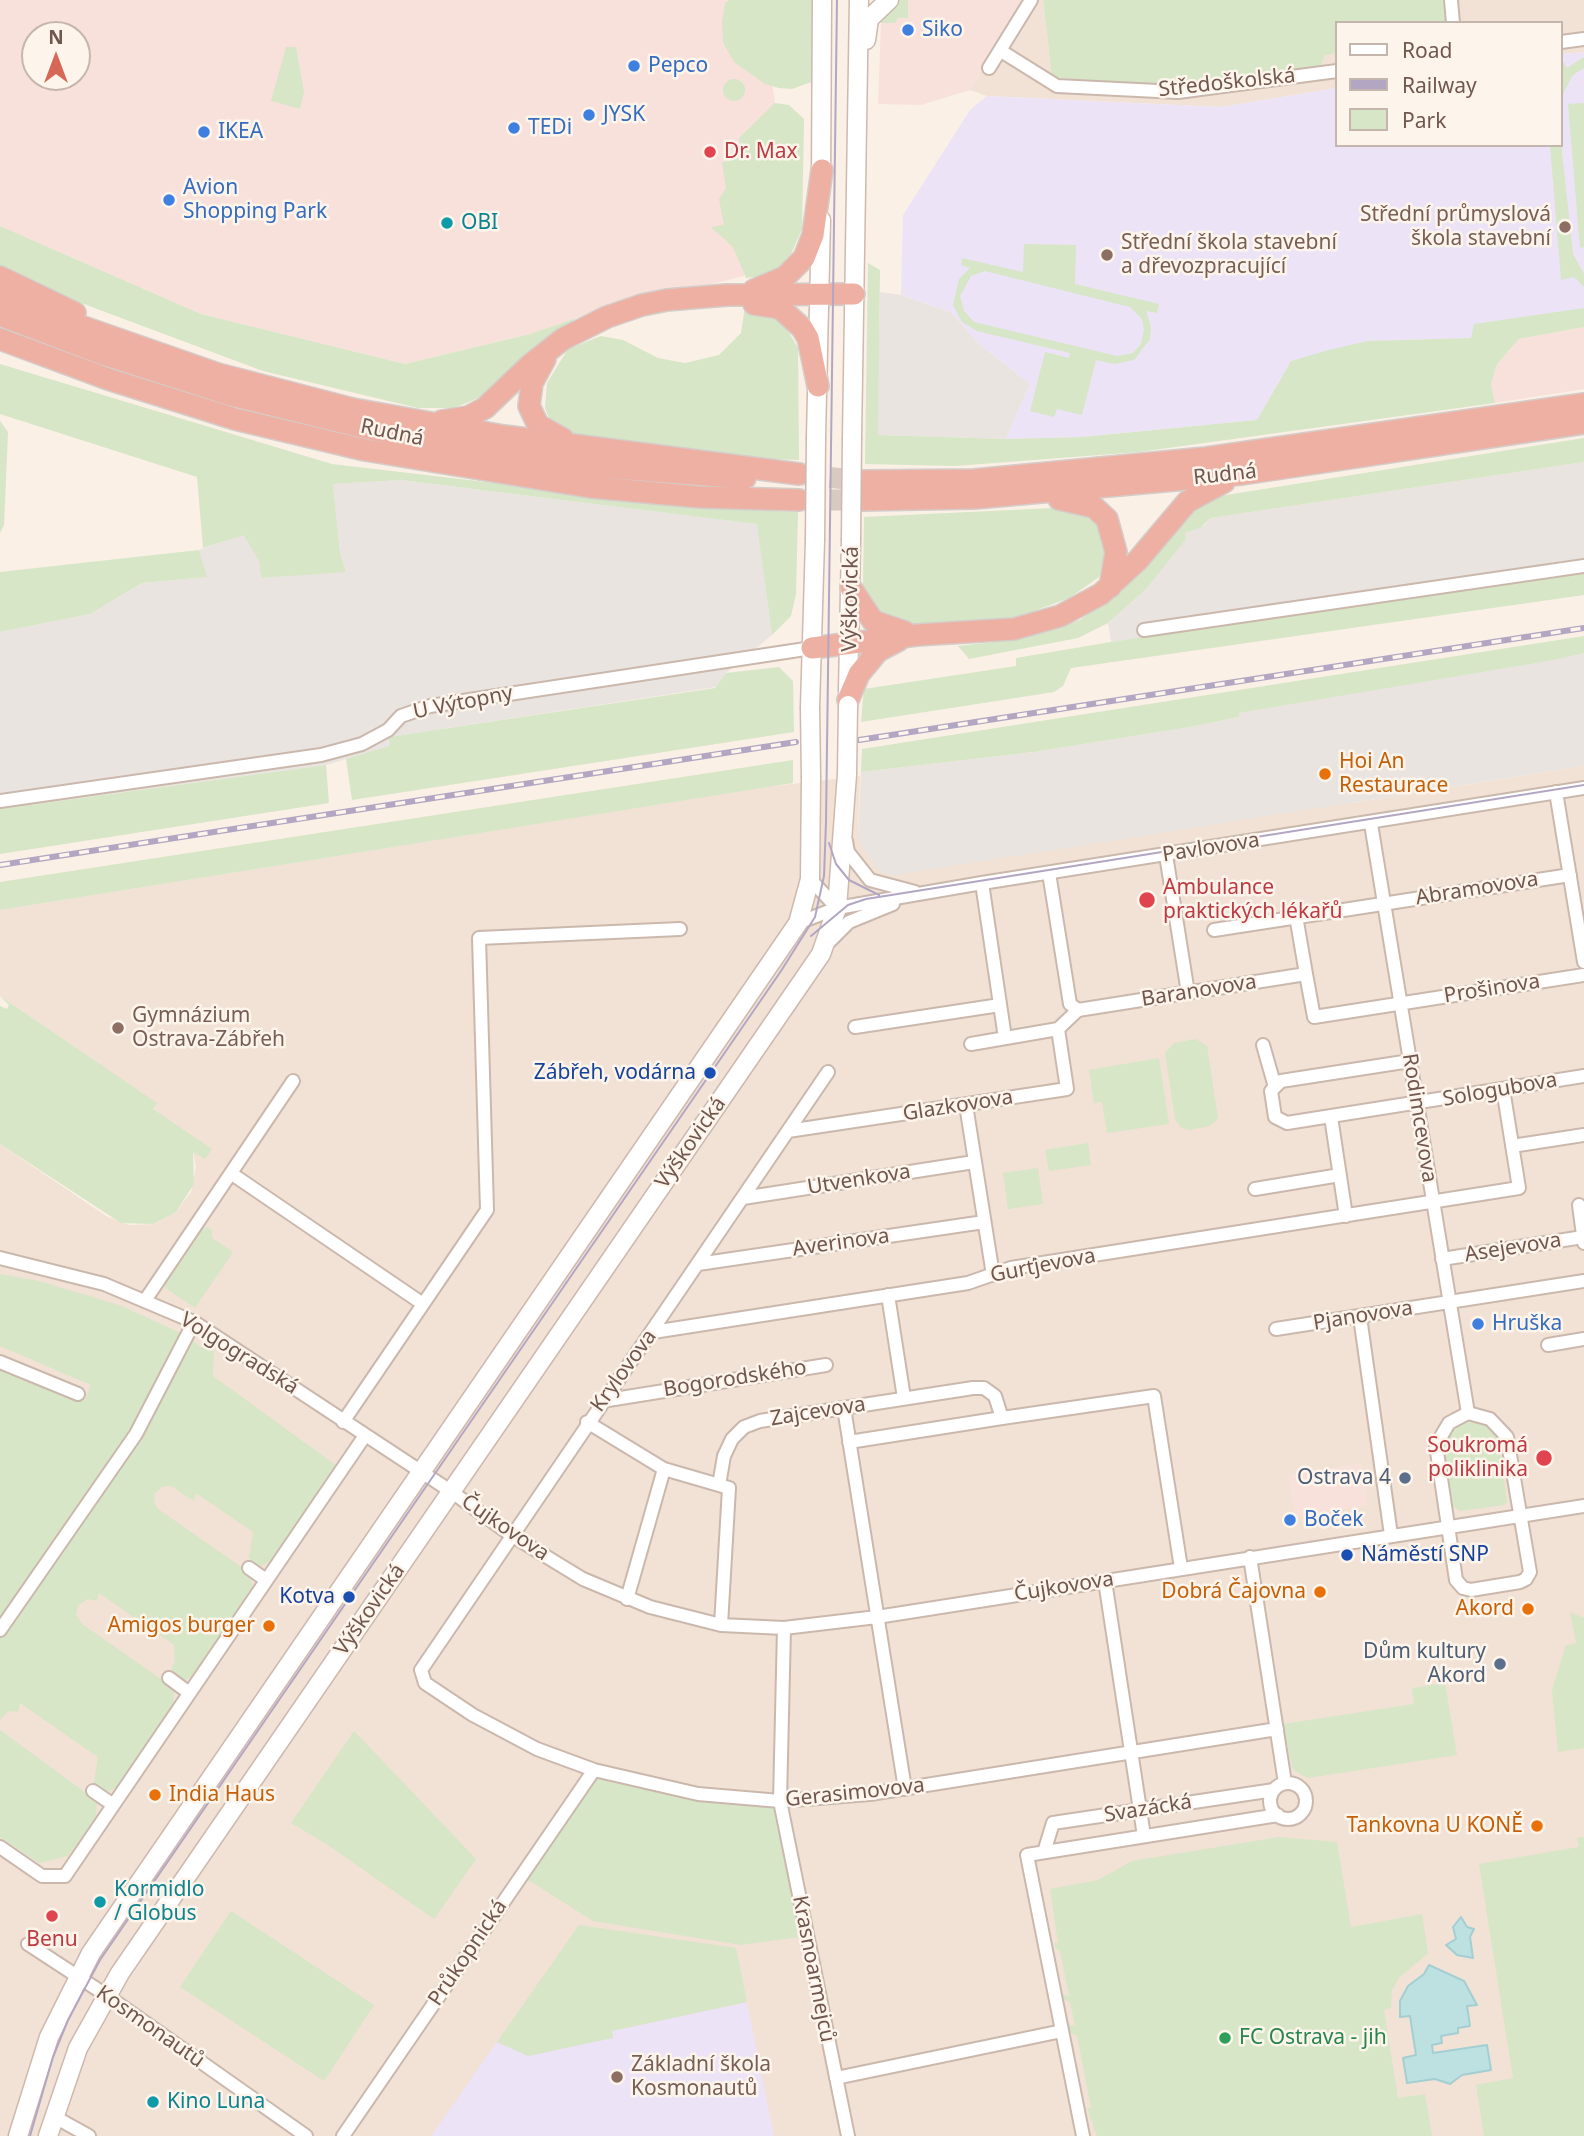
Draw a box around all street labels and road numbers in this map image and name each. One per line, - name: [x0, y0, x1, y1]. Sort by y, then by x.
- street label: Středoškolská: [1157, 63, 1297, 103]
- street label: Rudná: [358, 414, 426, 452]
- street label: Rudná: [1192, 459, 1258, 491]
- street label: Výškovická: [837, 546, 865, 652]
- street label: U Výtopny: [411, 681, 515, 725]
- street label: Pavlovova: [1161, 828, 1261, 868]
- street label: Abramovova: [1414, 867, 1540, 911]
- street label: Baranovova: [1140, 969, 1258, 1013]
- street label: Prošinova: [1442, 969, 1542, 1009]
- street label: Rodimcevova: [1396, 1052, 1442, 1184]
- street label: Sologubova: [1441, 1068, 1559, 1112]
- street label: Glazkovova: [901, 1085, 1015, 1127]
- street label: Výškovická: [650, 1092, 732, 1194]
- street label: Utvenkova: [805, 1159, 913, 1201]
- street label: Averinova: [791, 1224, 891, 1262]
- street label: Asejevova: [1463, 1228, 1563, 1268]
- street label: Gurťjevova: [988, 1243, 1098, 1289]
- street label: Pjanovova: [1311, 1296, 1415, 1336]
- street label: Volgogradská: [175, 1308, 303, 1400]
- street label: Krylovova: [586, 1325, 662, 1417]
- street label: Bogorodského: [662, 1355, 808, 1403]
- street label: Zajcevova: [769, 1392, 867, 1432]
- street label: Čujkovova: [456, 1489, 554, 1567]
- street label: Výškovická: [329, 1559, 411, 1661]
- street label: Čujkovova: [1012, 1567, 1116, 1607]
- street label: Gerasimovova: [784, 1773, 926, 1813]
- street label: Svazácká: [1102, 1790, 1194, 1828]
- street label: Krasnoarmejců: [786, 1893, 840, 2045]
- street label: Průkopnická: [423, 1895, 513, 2011]
- street label: Kosmonautů: [91, 1980, 209, 2074]

